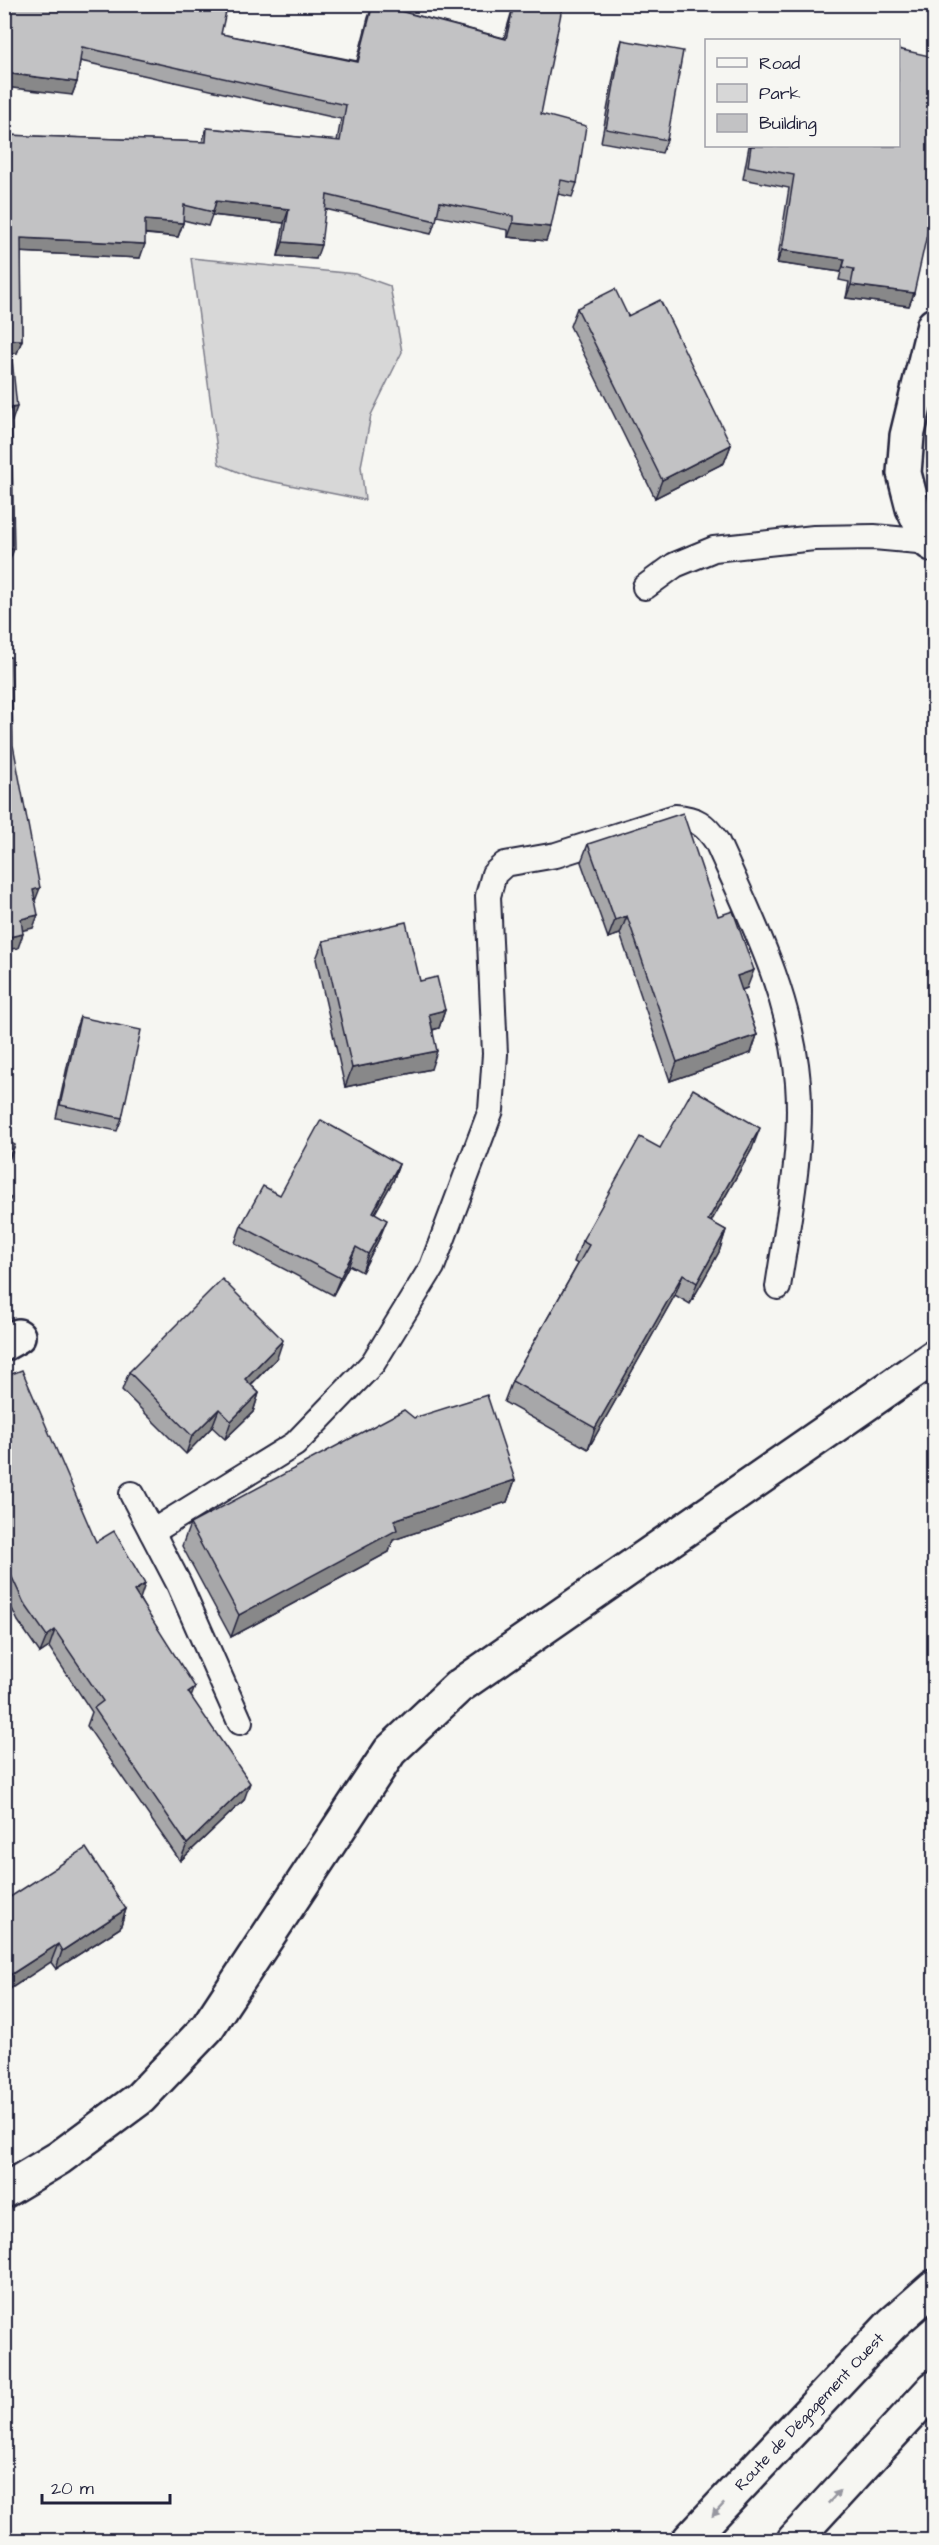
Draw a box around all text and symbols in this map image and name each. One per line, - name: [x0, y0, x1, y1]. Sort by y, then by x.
- legend: [705, 39, 900, 147]
- text: Road: [759, 51, 800, 76]
- text: Park: [759, 81, 801, 106]
- text: Building: [759, 111, 817, 137]
- street label: Route de Dégagement Ouest: [730, 2327, 890, 2496]
- scale bar: [42, 2467, 170, 2505]
- text: 20 m: [51, 2476, 94, 2501]
- one-way arrow: [827, 2490, 841, 2505]
- one-way arrow: [711, 2502, 725, 2517]

